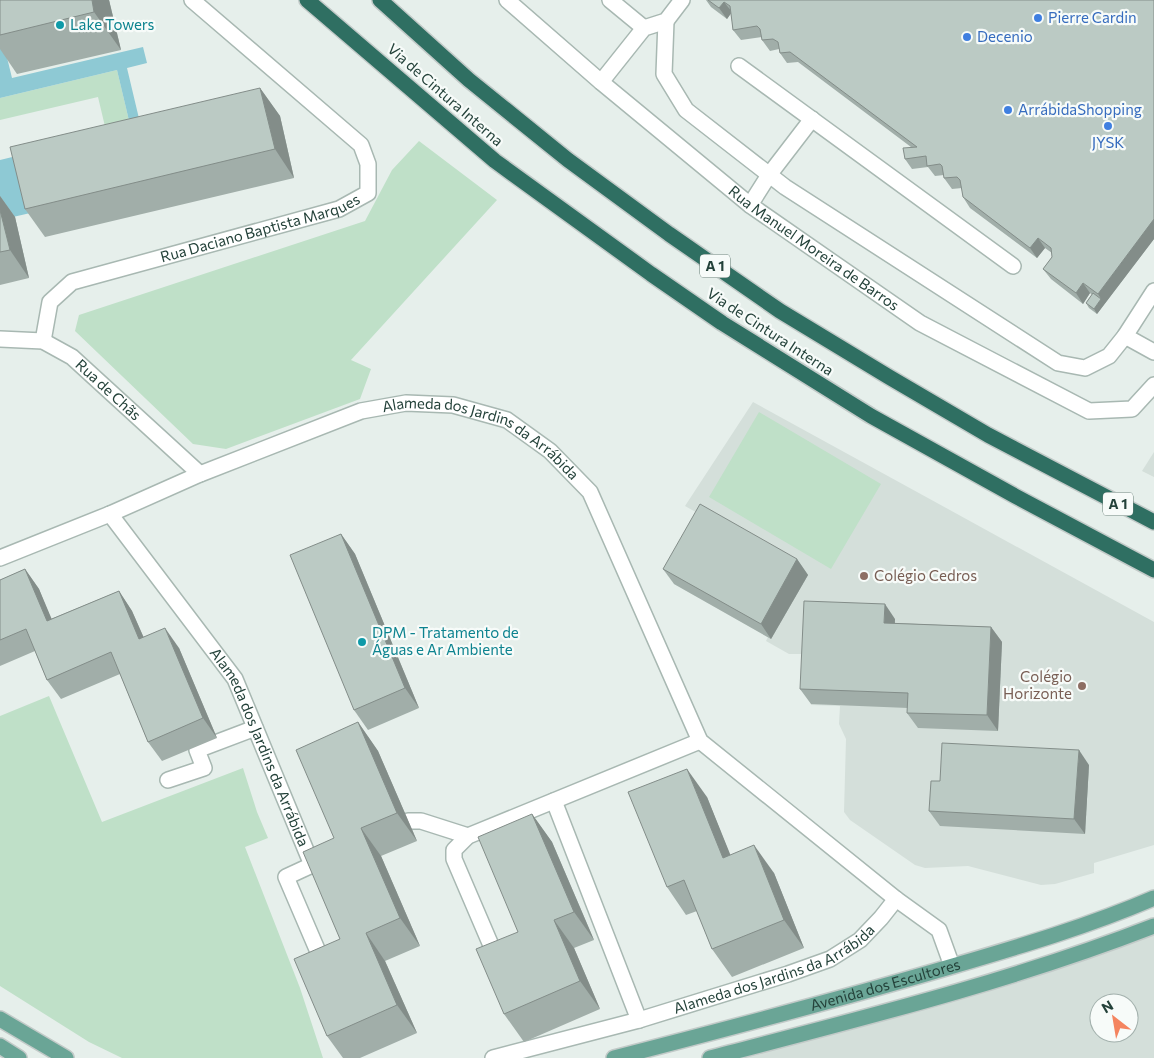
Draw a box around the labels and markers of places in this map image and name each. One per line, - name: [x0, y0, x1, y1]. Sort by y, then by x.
- place label: Pierre Cardin: [1048, 8, 1137, 26]
- marker: Pierre Cardin: [1032, 12, 1044, 24]
- place label: Lake Towers: [70, 15, 155, 33]
- marker: Lake Towers: [54, 19, 66, 31]
- place label: Decenio: [977, 27, 1033, 45]
- marker: Decenio: [961, 31, 973, 43]
- place label: ArrábidaShopping: [1018, 100, 1142, 118]
- marker: ArrábidaShopping: [1002, 104, 1014, 116]
- marker: JYSK: [1102, 120, 1114, 132]
- place label: JYSK: [1092, 133, 1124, 151]
- place label: Colégio Cedros: [874, 566, 977, 584]
- marker: Colégio Cedros: [858, 570, 870, 582]
- place label: DPM - Tratamento de Águas e Ar Ambiente: [372, 623, 519, 658]
- marker: DPM - Tratamento de Águas e Ar Ambiente: [356, 636, 368, 648]
- place label: Colégio Horizonte: [1003, 667, 1072, 702]
- marker: Colégio Horizonte: [1076, 680, 1088, 692]

